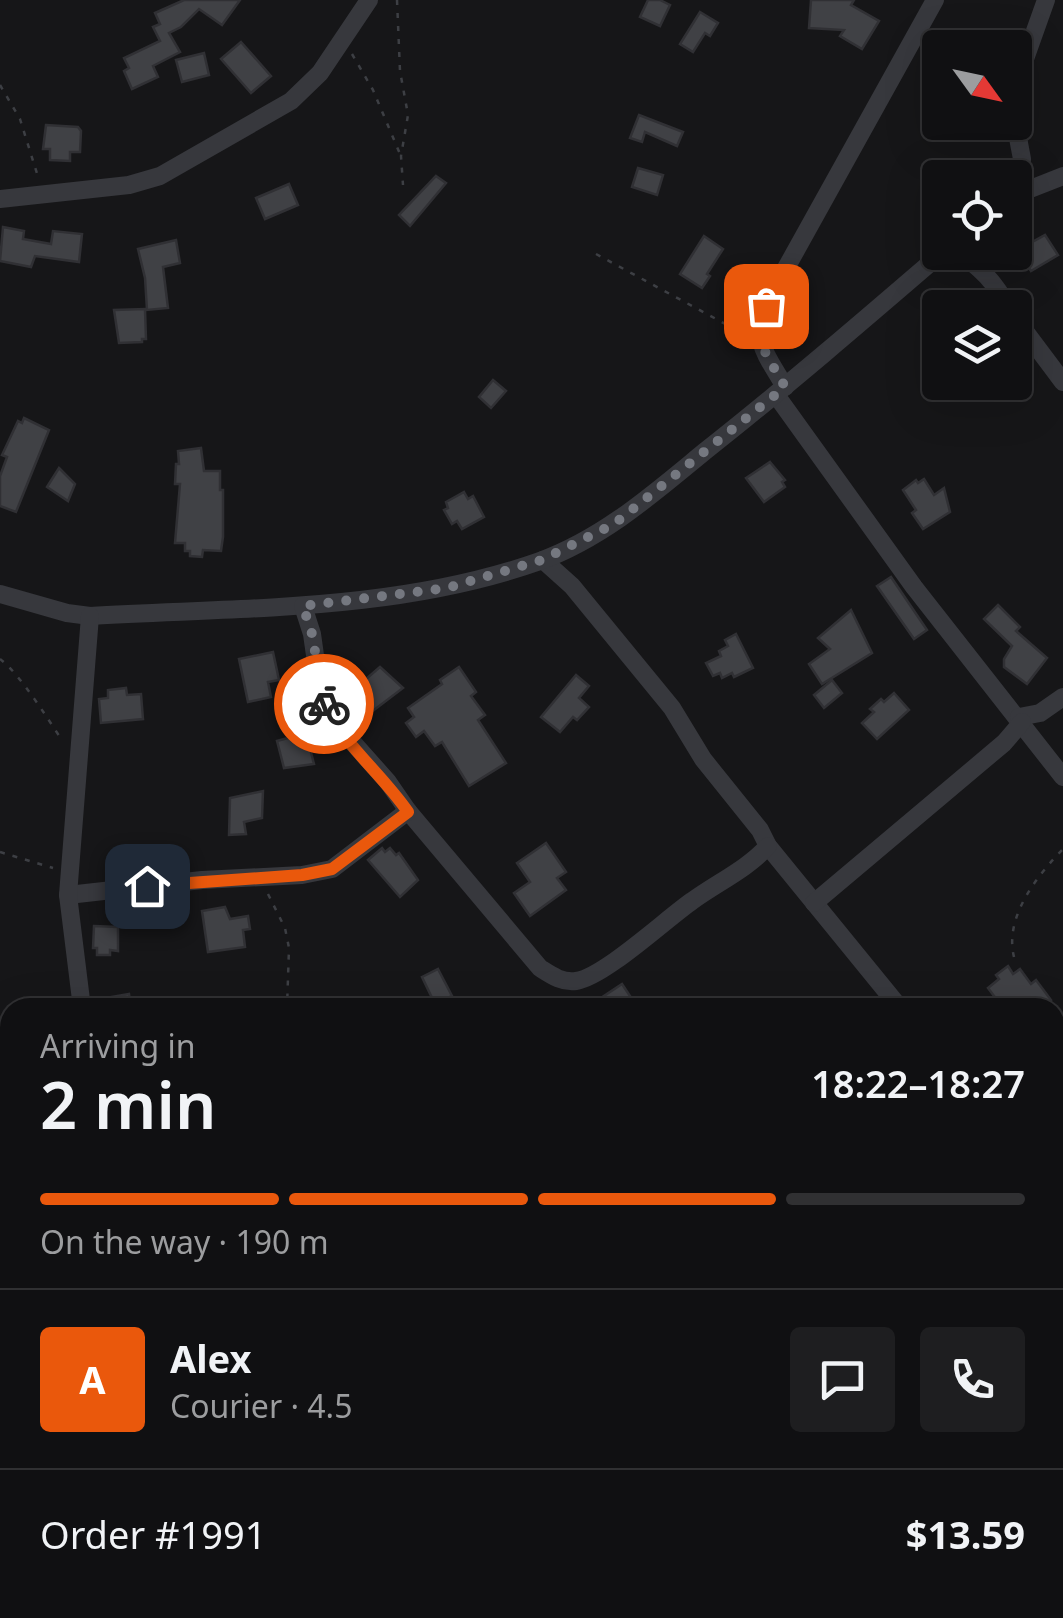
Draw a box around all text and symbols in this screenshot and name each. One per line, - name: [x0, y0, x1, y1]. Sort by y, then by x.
- north arrow: [922, 30, 1032, 140]
- map controls: [922, 30, 1032, 400]
- button: locate: [922, 160, 1032, 270]
- pin: [724, 264, 809, 349]
- icon: bag: [739, 279, 794, 334]
- button: layers: [922, 290, 1032, 400]
- courier: [274, 654, 374, 754]
- icon: bike: [297, 677, 352, 732]
- pin: [105, 844, 190, 929]
- icon: home: [120, 859, 175, 914]
- text: Arriving in: [40, 1024, 195, 1067]
- text: 18:22–18:27: [811, 1057, 1025, 1109]
- text: 2 min: [40, 1060, 216, 1148]
- text: On the way · 190 m: [40, 1220, 329, 1263]
- button: chat: [790, 1327, 895, 1432]
- button: phone: [920, 1327, 1025, 1432]
- text: Alex: [170, 1332, 252, 1384]
- text: A: [79, 1353, 106, 1405]
- text: Courier · 4.5: [170, 1384, 353, 1427]
- text: Order #1991: [40, 1508, 266, 1560]
- text: $13.59: [906, 1508, 1025, 1560]

